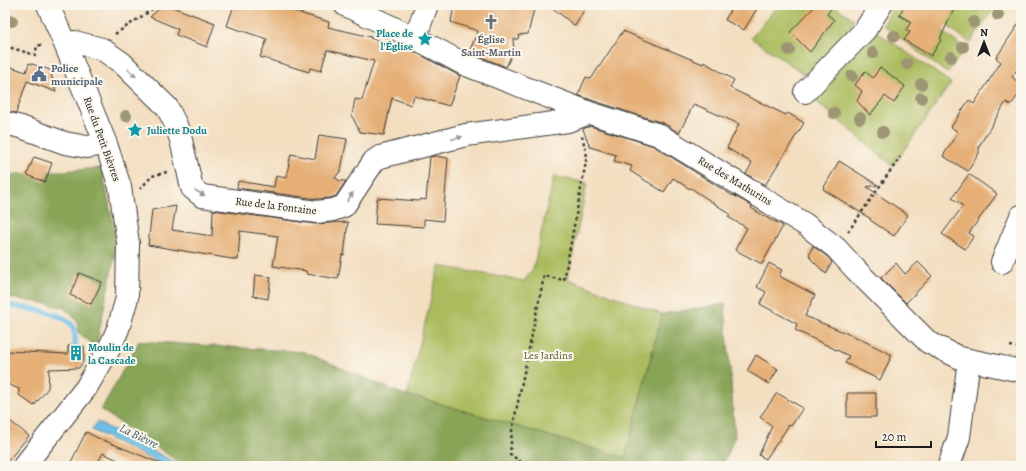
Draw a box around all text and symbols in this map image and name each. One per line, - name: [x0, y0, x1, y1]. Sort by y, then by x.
- church icon: Église Saint-Martin: [482, 13, 500, 31]
- north arrow: [964, 22, 1004, 62]
- text: N: [980, 25, 988, 40]
- place label: Place de l'Église: [376, 26, 413, 54]
- place icon: Place de l'Église: [416, 30, 434, 48]
- place label: Église Saint-Martin: [461, 32, 521, 60]
- place label: Police municipale: [51, 61, 103, 89]
- public building icon: Police municipale: [30, 65, 48, 83]
- one-way arrow: [127, 68, 137, 78]
- street label: Rue du Petit Bièvres: [80, 94, 124, 184]
- place icon: Juliette Dodu: [126, 121, 144, 139]
- place label: Juliette Dodu: [147, 123, 208, 138]
- one-way arrow: [451, 134, 463, 140]
- street label: Rue des Mathurins: [695, 153, 775, 209]
- one-way arrow: [194, 190, 206, 197]
- one-way arrow: [346, 192, 354, 203]
- street label: Rue de la Fontaine: [234, 194, 318, 218]
- place label: Moulin de la Cascade: [88, 340, 136, 368]
- building icon: Moulin de la Cascade: [67, 344, 85, 362]
- park label: Les Jardins: [523, 348, 573, 363]
- water label: La Bièvre: [117, 420, 162, 452]
- scale bar: [876, 423, 931, 449]
- text: 20 m: [882, 429, 906, 445]

